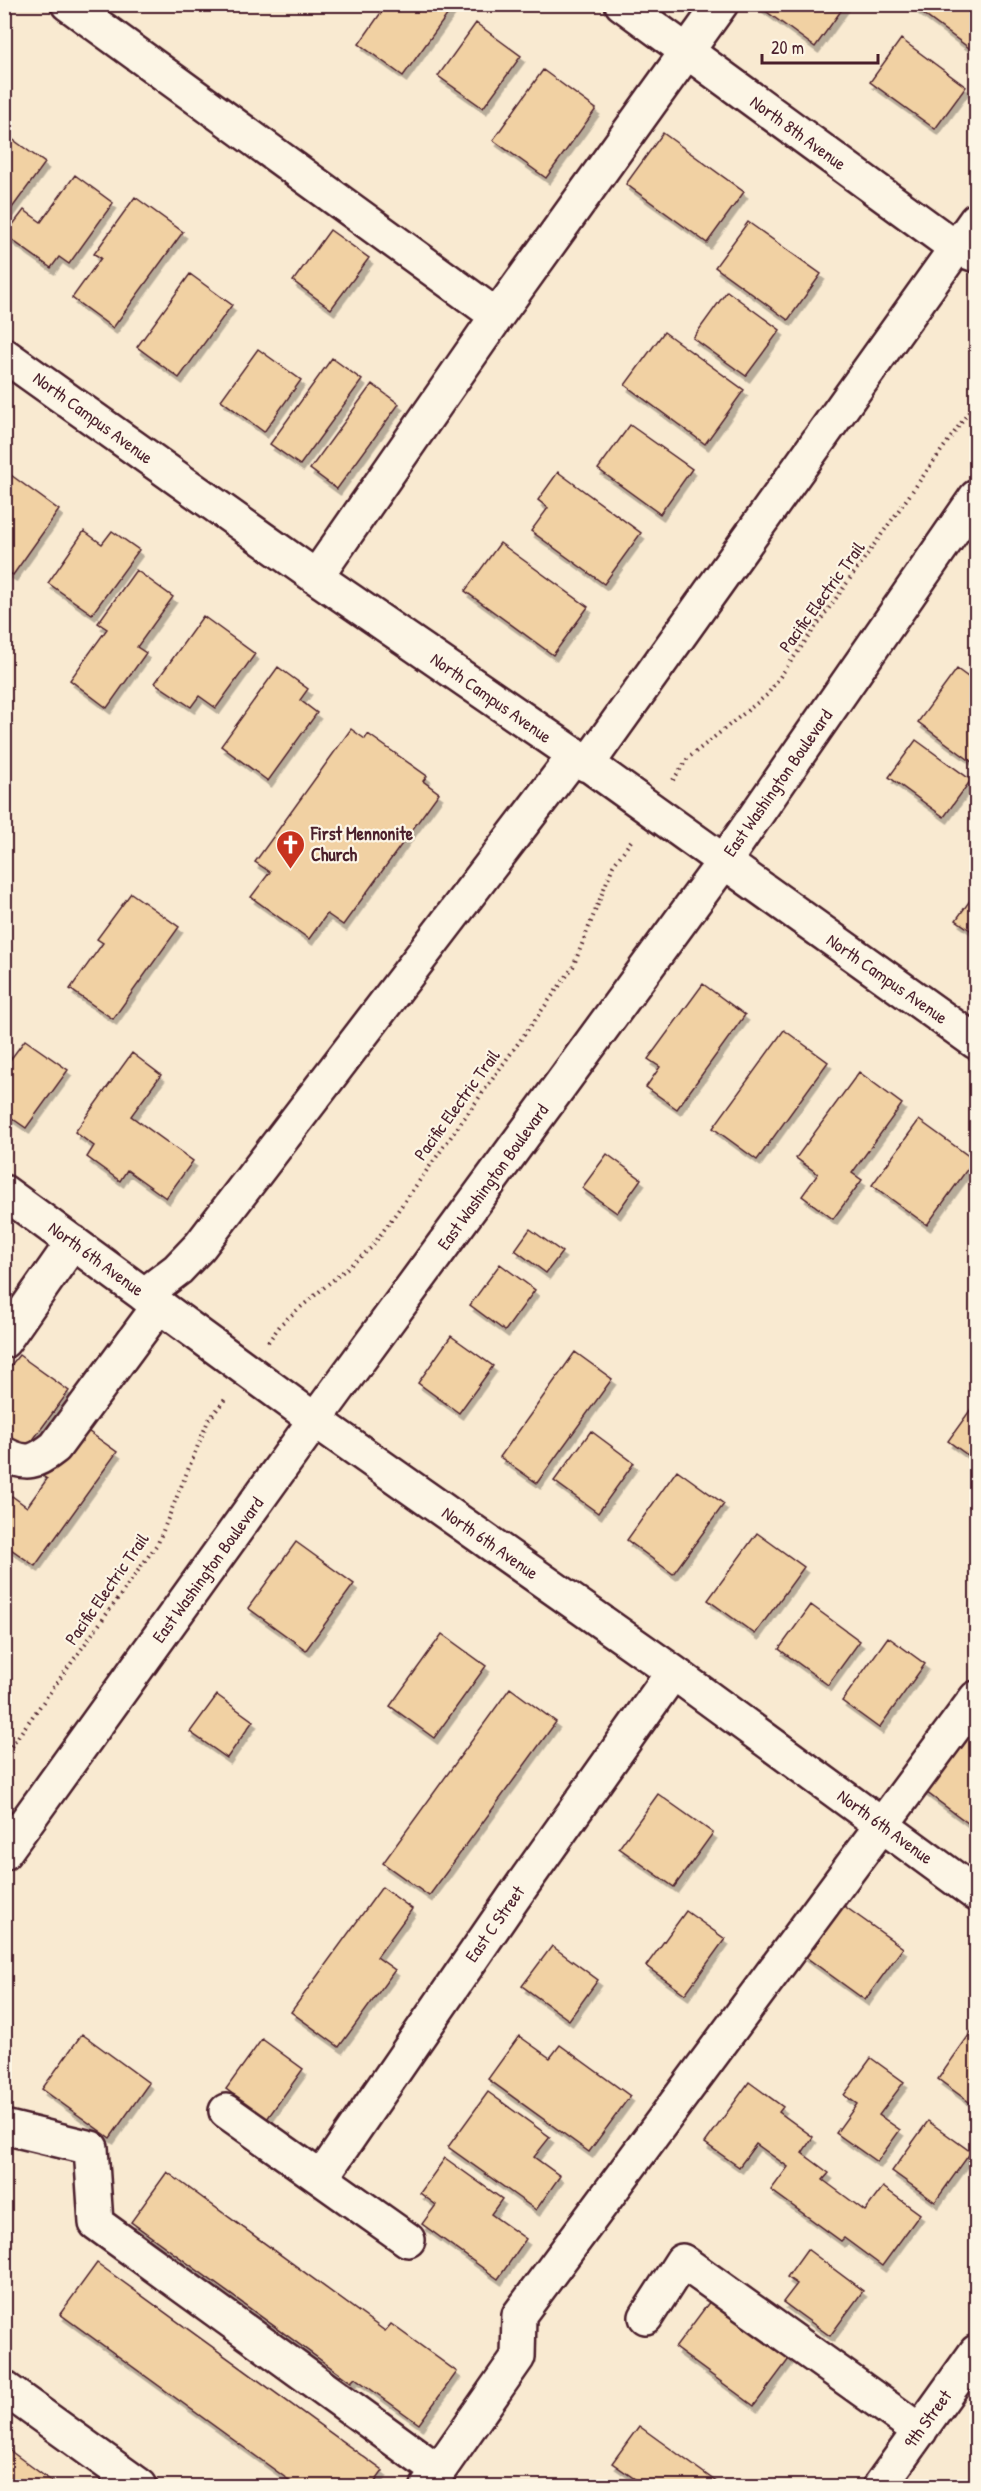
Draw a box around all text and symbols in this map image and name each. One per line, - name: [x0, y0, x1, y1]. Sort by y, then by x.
- scale bar: [762, 27, 878, 65]
- text: 20 m: [771, 35, 804, 60]
- street label: North 8th Avenue: [745, 89, 851, 176]
- street label: North Campus Avenue: [28, 366, 158, 470]
- street label: Pacific Electric Trail: [773, 536, 870, 657]
- street label: North Campus Avenue: [426, 647, 557, 749]
- street label: East Washington Boulevard: [717, 704, 838, 861]
- place label: First Mennonite Church: [310, 821, 414, 867]
- church icon: First Mennonite Church: [274, 828, 306, 870]
- street label: North Campus Avenue: [822, 928, 953, 1030]
- street label: Pacific Electric Trail: [408, 1044, 505, 1165]
- street label: East Washington Boulevard: [431, 1099, 554, 1255]
- street label: North 6th Avenue: [43, 1215, 149, 1302]
- street label: East Washington Boulevard: [146, 1492, 269, 1648]
- street label: North 6th Avenue: [437, 1500, 543, 1585]
- street label: Pacific Electric Trail: [59, 1528, 155, 1650]
- street label: North 6th Avenue: [832, 1783, 938, 1870]
- street label: East C Street: [459, 1880, 531, 1967]
- street label: 9th Street: [898, 2384, 958, 2453]

